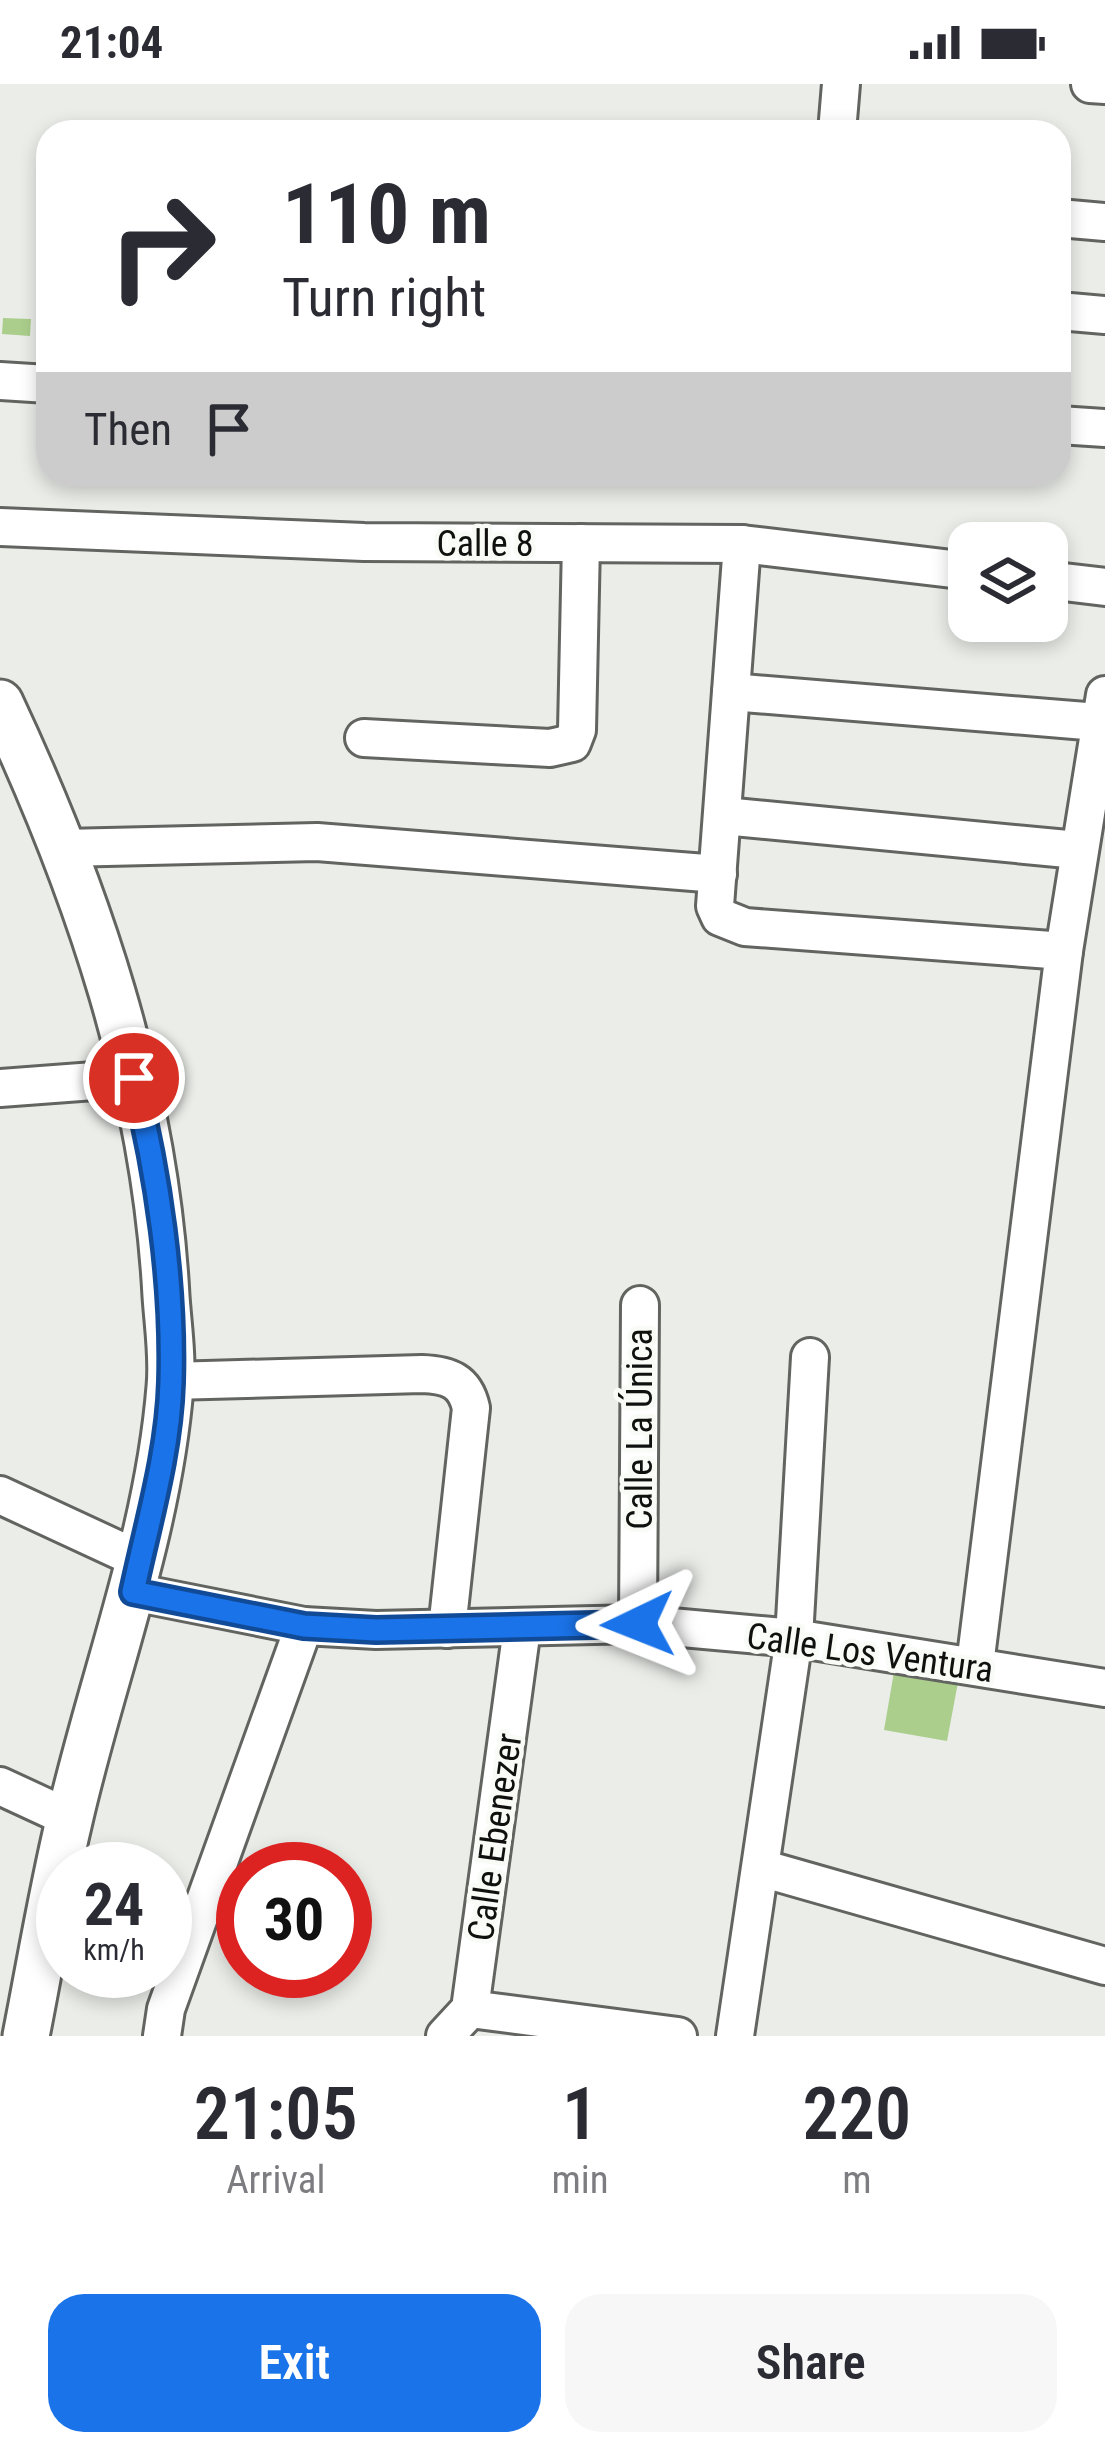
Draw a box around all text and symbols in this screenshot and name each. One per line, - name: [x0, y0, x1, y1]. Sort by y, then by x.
- text: 21:04: [60, 16, 163, 69]
- text: 110 m: [282, 165, 491, 264]
- icon: right: [84, 168, 240, 324]
- text: Turn right: [282, 266, 486, 329]
- icon: arrive: [196, 396, 262, 462]
- text: Then: [84, 403, 172, 456]
- map controls: [948, 522, 1068, 642]
- button: layers: [948, 522, 1068, 642]
- street label: Calle 8: [436, 523, 534, 565]
- pin: [83, 1027, 185, 1129]
- icon: arrive: [101, 1045, 167, 1111]
- street label: Calle La Única: [618, 1328, 661, 1530]
- position arrow: [575, 1561, 701, 1687]
- street label: Calle Los Ventura: [744, 1615, 996, 1691]
- street label: Calle Ebenezer: [460, 1730, 530, 1944]
- speed limit sign: 30: [216, 1842, 372, 1998]
- text: 24: [84, 1869, 144, 1940]
- text: km/h: [83, 1932, 145, 1967]
- text: 21:05: [194, 2072, 358, 2157]
- text: 1: [562, 2072, 598, 2157]
- text: 220: [803, 2072, 911, 2157]
- text: Arrival: [226, 2157, 325, 2203]
- text: min: [552, 2157, 609, 2203]
- text: m: [842, 2157, 872, 2203]
- button: Exit: [48, 2294, 541, 2432]
- button: Share: [565, 2294, 1057, 2432]

